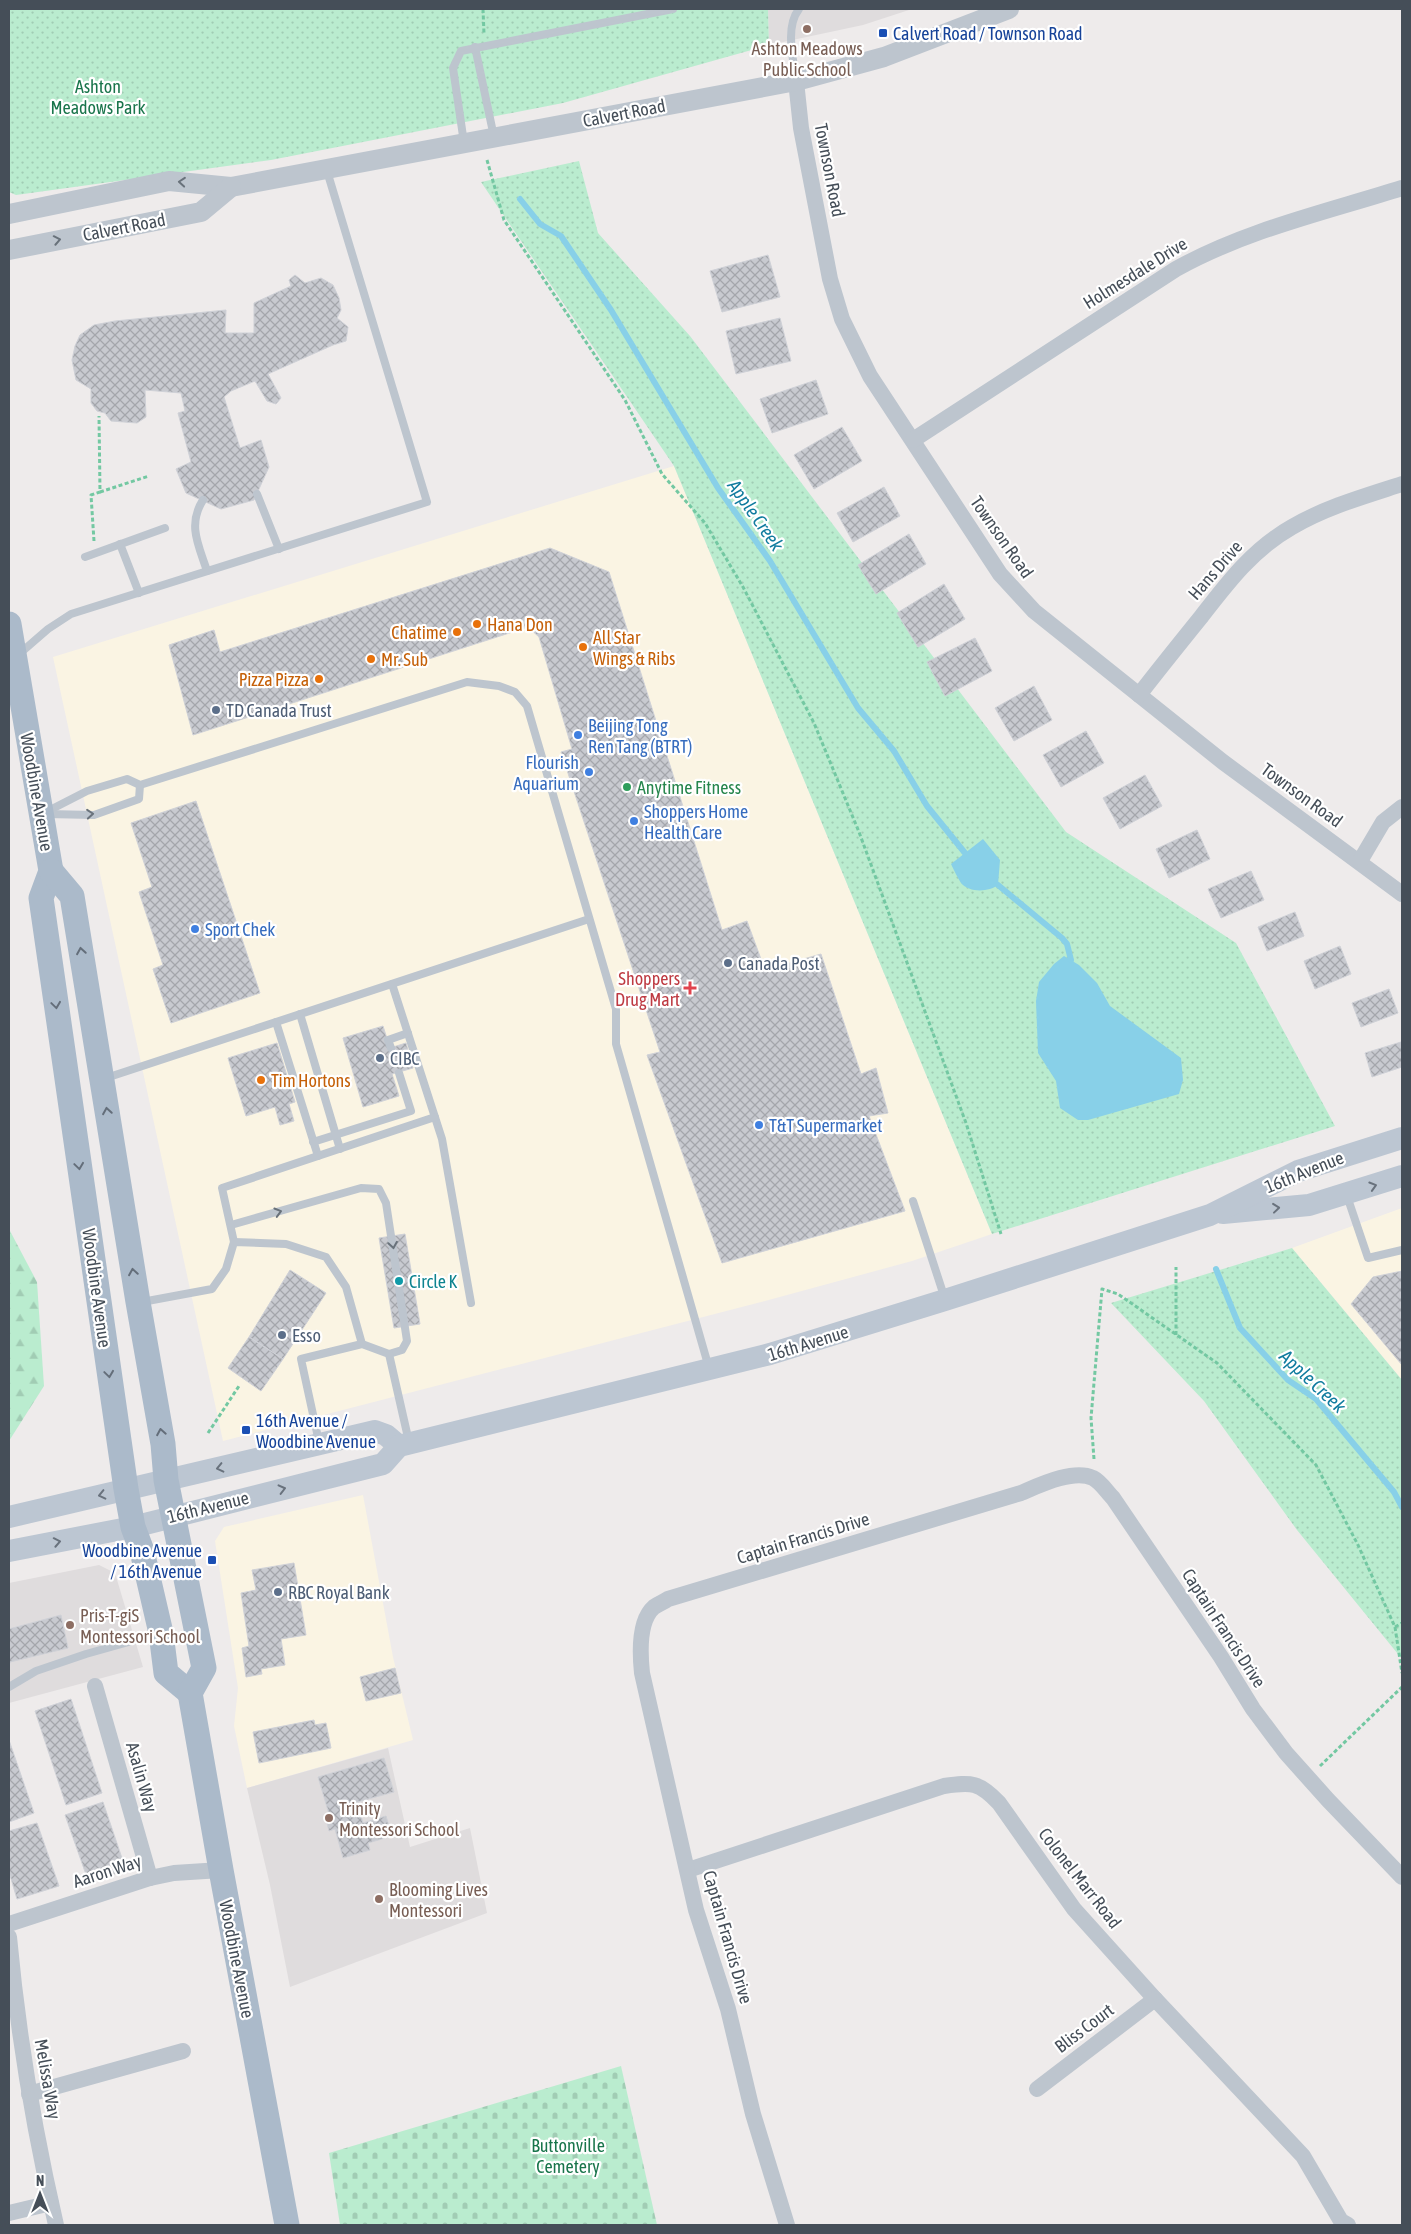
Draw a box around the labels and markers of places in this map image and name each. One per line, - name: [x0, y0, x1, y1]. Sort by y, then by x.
- marker: Ashton Meadows Public School: [801, 23, 813, 35]
- place label: Calvert Road / Townson Road: [893, 23, 1083, 44]
- marker: Calvert Road / Townson Road: [877, 27, 889, 39]
- place label: Ashton Meadows Public School: [751, 38, 863, 80]
- place label: Hana Don: [487, 614, 553, 635]
- marker: Hana Don: [471, 618, 483, 630]
- place label: Chatime: [391, 622, 447, 643]
- marker: Chatime: [451, 626, 463, 638]
- place label: All Star Wings & Ribs: [593, 627, 675, 669]
- marker: All Star Wings & Ribs: [577, 641, 589, 653]
- place label: Mr. Sub: [381, 649, 428, 670]
- marker: Mr. Sub: [365, 653, 377, 665]
- place label: Pizza Pizza: [239, 669, 309, 690]
- marker: Pizza Pizza: [313, 673, 325, 685]
- place label: TD Canada Trust: [226, 700, 332, 721]
- marker: TD Canada Trust: [210, 704, 222, 716]
- place label: Beijing Tong Ren Tang (BTRT): [588, 715, 692, 757]
- marker: Beijing Tong Ren Tang (BTRT): [572, 729, 584, 741]
- place label: Flourish Aquarium: [513, 752, 579, 794]
- marker: Flourish Aquarium: [583, 766, 595, 778]
- place label: Anytime Fitness: [637, 777, 741, 798]
- marker: Anytime Fitness: [621, 781, 633, 793]
- place label: Shoppers Home Health Care: [644, 801, 748, 843]
- marker: Shoppers Home Health Care: [628, 815, 640, 827]
- place label: Sport Chek: [205, 919, 275, 940]
- marker: Sport Chek: [189, 923, 201, 935]
- place label: Canada Post: [738, 953, 820, 974]
- marker: Canada Post: [722, 957, 734, 969]
- place label: Shoppers Drug Mart: [615, 968, 680, 1010]
- marker: Shoppers Drug Mart: [684, 982, 696, 994]
- place label: CIBC: [390, 1048, 419, 1069]
- marker: CIBC: [374, 1052, 386, 1064]
- place label: Tim Hortons: [271, 1070, 351, 1091]
- marker: Tim Hortons: [255, 1074, 267, 1086]
- place label: T&T Supermarket: [769, 1115, 882, 1136]
- marker: T&T Supermarket: [753, 1119, 765, 1131]
- place label: Circle K: [409, 1271, 457, 1292]
- marker: Circle K: [393, 1275, 405, 1287]
- place label: Esso: [292, 1325, 321, 1346]
- marker: Esso: [276, 1329, 288, 1341]
- place label: 16th Avenue / Woodbine Avenue: [256, 1410, 376, 1452]
- marker: 16th Avenue / Woodbine Avenue: [240, 1424, 252, 1436]
- place label: Woodbine Avenue / 16th Avenue: [82, 1540, 202, 1582]
- marker: Woodbine Avenue / 16th Avenue: [206, 1554, 218, 1566]
- place label: RBC Royal Bank: [288, 1582, 390, 1603]
- marker: RBC Royal Bank: [272, 1586, 284, 1598]
- place label: Pris-T-giS Montessori School: [80, 1605, 200, 1647]
- marker: Pris-T-giS Montessori School: [64, 1619, 76, 1631]
- place label: Trinity Montessori School: [339, 1798, 459, 1840]
- marker: Trinity Montessori School: [323, 1812, 335, 1824]
- place label: Blooming Lives Montessori: [389, 1879, 488, 1921]
- marker: Blooming Lives Montessori: [373, 1893, 385, 1905]

